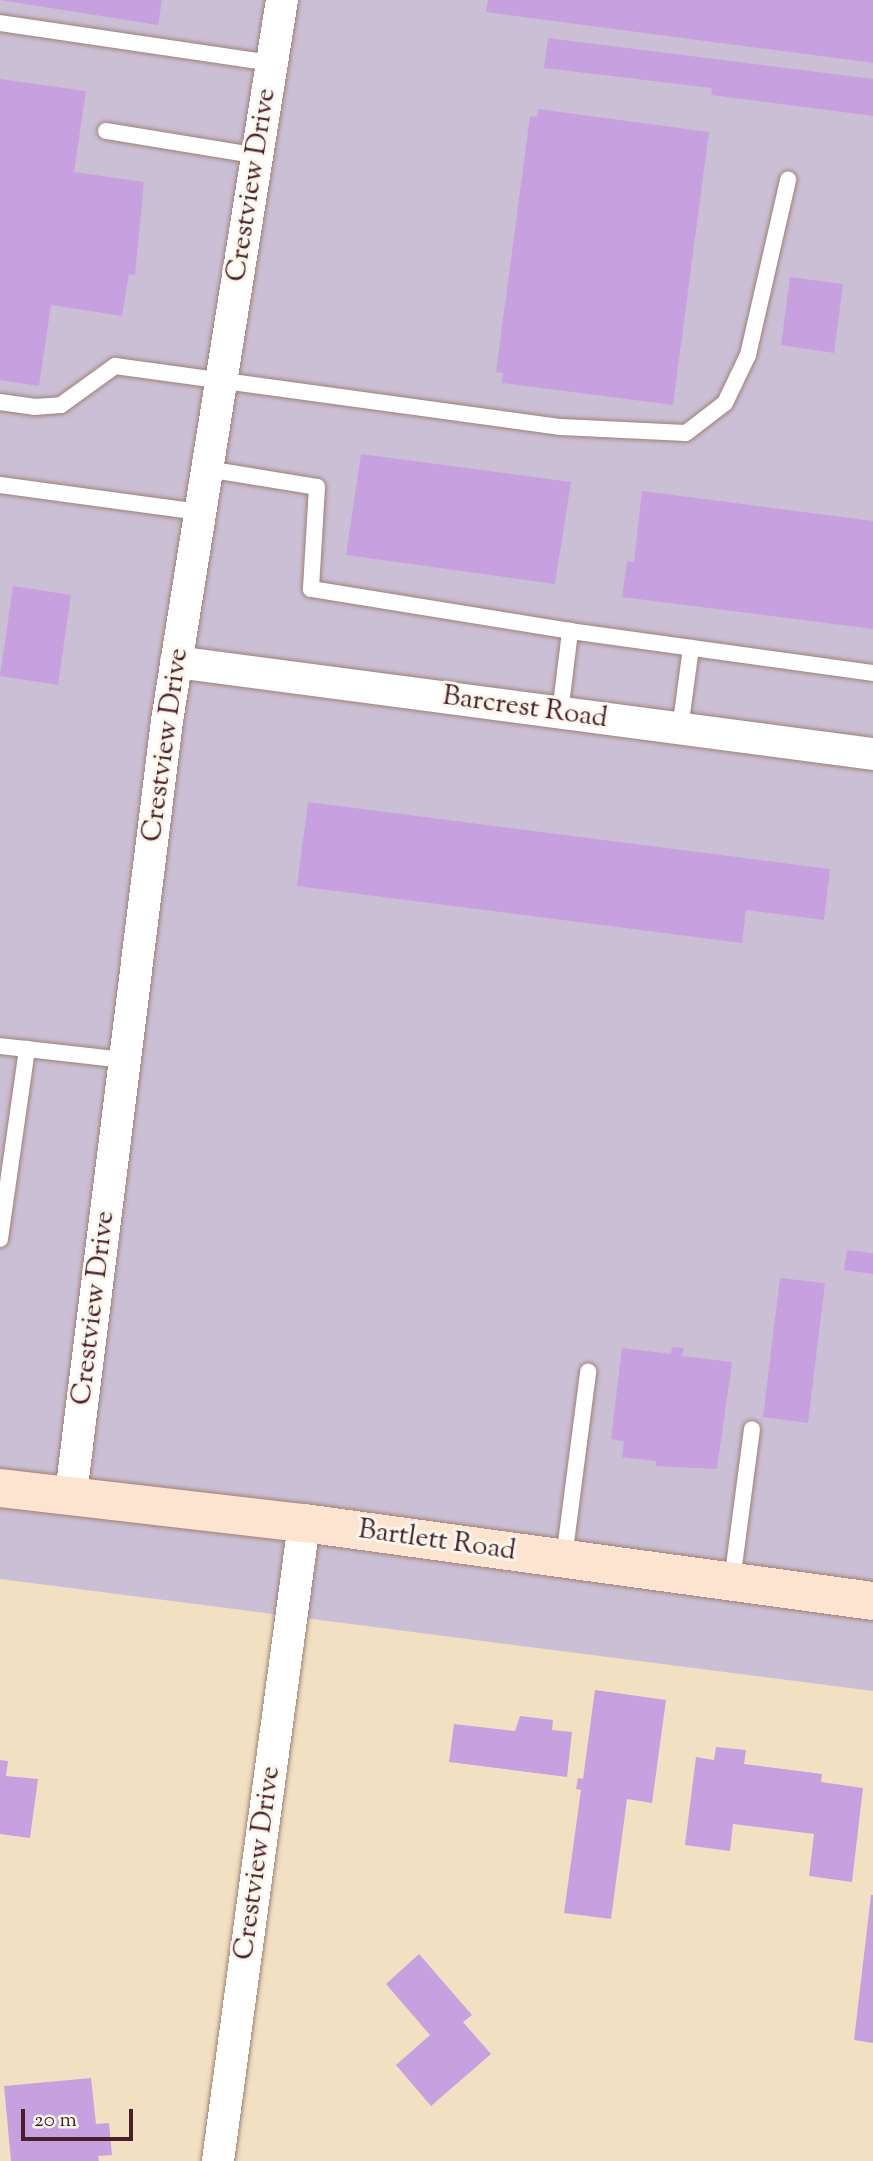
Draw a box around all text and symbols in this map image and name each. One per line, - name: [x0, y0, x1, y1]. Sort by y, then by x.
- street label: Crestview Drive: [220, 86, 284, 284]
- street label: Crestview Drive: [136, 646, 196, 844]
- street label: Barcrest Road: [440, 680, 610, 736]
- street label: Crestview Drive: [65, 1209, 123, 1407]
- street label: Bartlett Road: [356, 1513, 518, 1569]
- street label: Crestview Drive: [228, 1764, 288, 1962]
- scale bar: [24, 2094, 136, 2138]
- text: 20 m: [34, 2106, 77, 2136]

